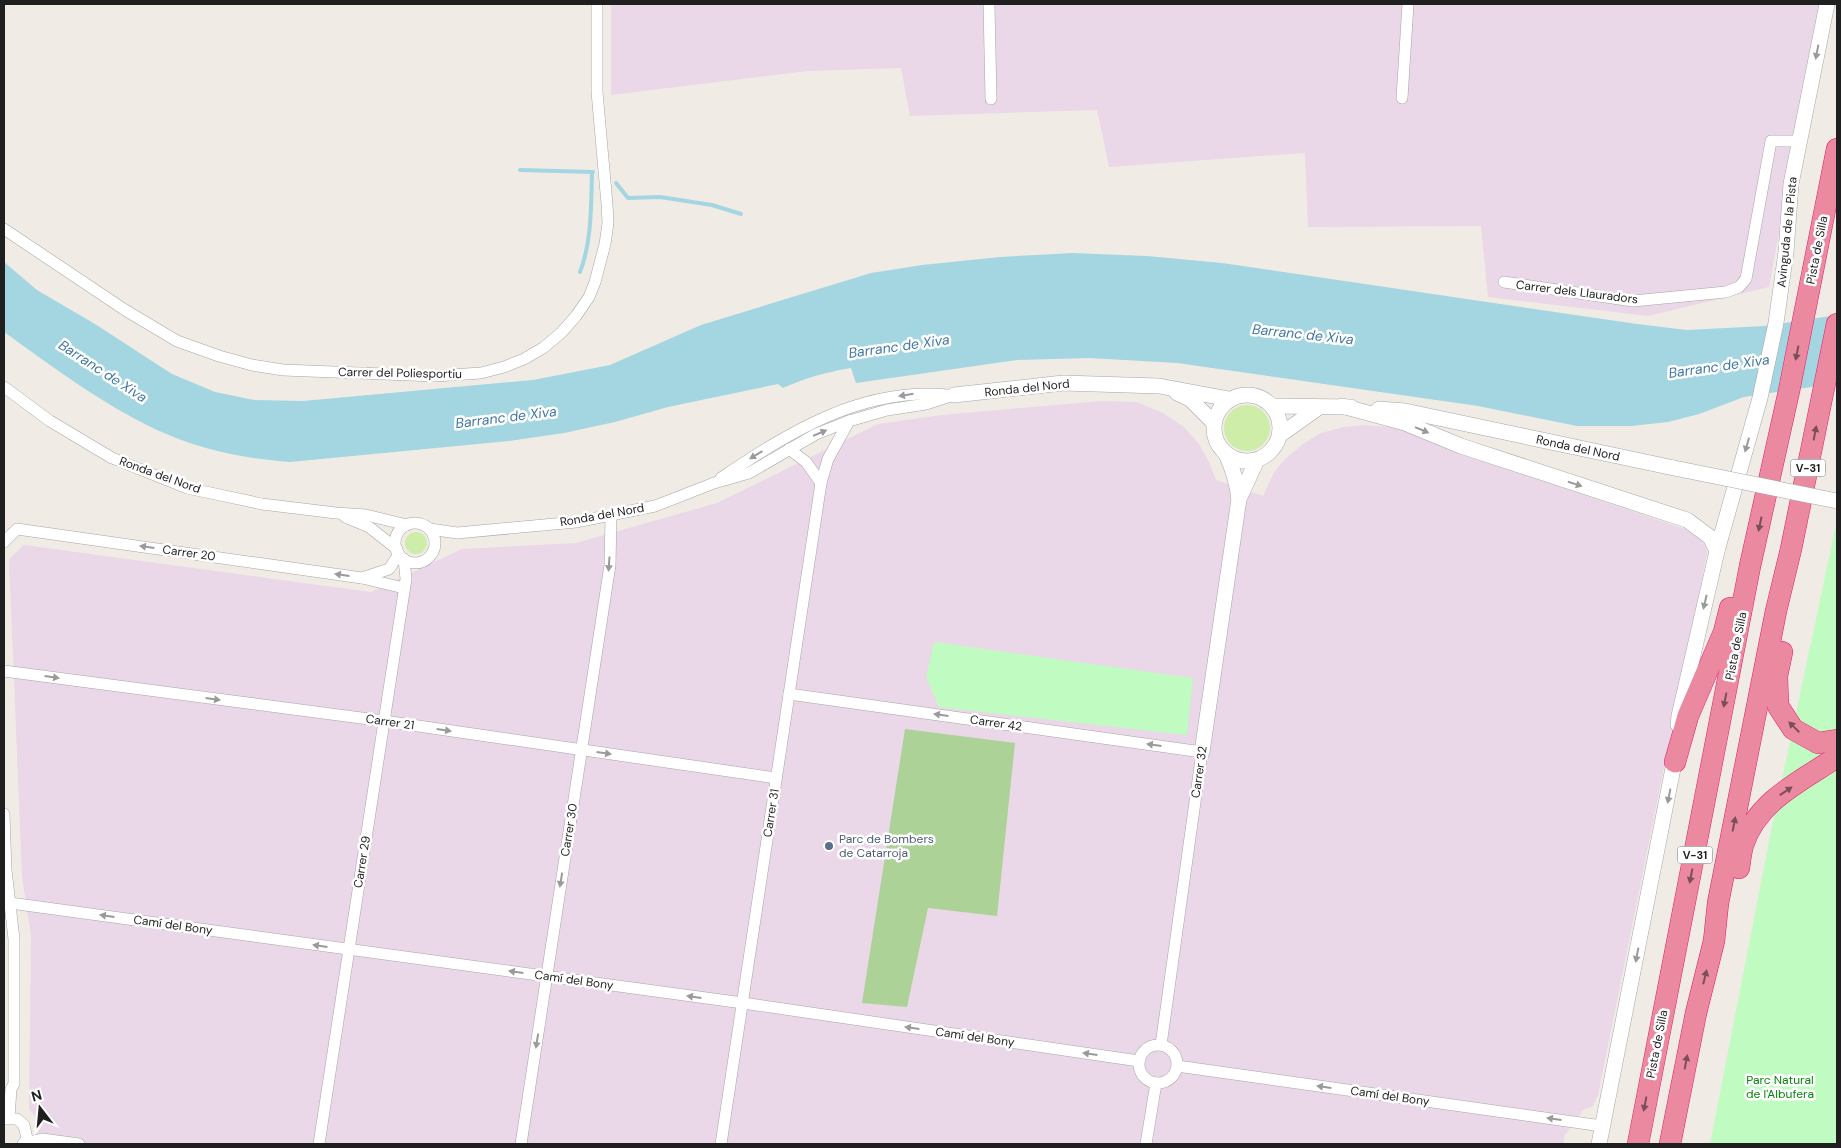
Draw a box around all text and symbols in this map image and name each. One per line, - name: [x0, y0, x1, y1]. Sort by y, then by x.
- one-way arrow: [1813, 44, 1821, 59]
- street label: Avinguda de la Pista: [1773, 176, 1801, 288]
- street label: Pista de Silla: [1803, 214, 1831, 286]
- street label: Carrer dels Llauradors: [1515, 277, 1639, 307]
- water label: Barranc de Xiva: [1251, 320, 1355, 348]
- water label: Barranc de Xiva: [847, 330, 951, 362]
- water label: Barranc de Xiva: [55, 336, 151, 406]
- one-way arrow: [1792, 345, 1800, 361]
- water label: Barranc de Xiva: [1667, 350, 1771, 382]
- street label: Carrer del Poliesportiu: [338, 364, 462, 382]
- street label: Ronda del Nord: [984, 376, 1070, 400]
- one-way arrow: [897, 392, 913, 400]
- water label: Barranc de Xiva: [454, 402, 558, 432]
- one-way arrow: [1811, 425, 1819, 440]
- one-way arrow: [1415, 426, 1430, 434]
- one-way arrow: [813, 428, 827, 436]
- street label: Ronda del Nord: [1535, 431, 1621, 465]
- one-way arrow: [1742, 438, 1750, 453]
- one-way arrow: [750, 451, 763, 460]
- street label: Ronda del Nord: [117, 453, 203, 497]
- road number: V-31: [1790, 459, 1826, 476]
- one-way arrow: [1568, 480, 1583, 488]
- street label: Ronda del Nord: [559, 500, 645, 530]
- one-way arrow: [1755, 517, 1763, 533]
- street label: Carrer 20: [162, 541, 216, 565]
- one-way arrow: [139, 543, 155, 551]
- one-way arrow: [605, 556, 613, 572]
- one-way arrow: [334, 571, 350, 579]
- one-way arrow: [1701, 595, 1709, 610]
- street label: Pista de Silla: [1722, 610, 1750, 682]
- one-way arrow: [44, 673, 60, 681]
- one-way arrow: [1721, 692, 1729, 708]
- one-way arrow: [205, 695, 221, 703]
- street label: Carrer 21: [365, 711, 415, 733]
- one-way arrow: [933, 711, 949, 719]
- street label: Carrer 42: [969, 711, 1023, 735]
- one-way arrow: [1788, 721, 1800, 733]
- one-way arrow: [436, 726, 452, 734]
- one-way arrow: [1145, 741, 1161, 749]
- street label: Carrer 32: [1187, 745, 1211, 799]
- one-way arrow: [597, 749, 613, 757]
- one-way arrow: [1779, 786, 1793, 796]
- street label: Carrer 31: [759, 788, 783, 838]
- one-way arrow: [1664, 788, 1672, 804]
- street label: Carrer 30: [557, 802, 581, 858]
- one-way arrow: [1730, 815, 1738, 831]
- place label: Parc de Bombers de Catarroja: [839, 831, 934, 861]
- street label: Carrer 29: [350, 835, 374, 889]
- marker: Parc de Bombers de Catarroja: [823, 840, 835, 852]
- road number: V-31: [1678, 846, 1712, 864]
- one-way arrow: [1686, 869, 1694, 885]
- one-way arrow: [557, 873, 565, 889]
- one-way arrow: [99, 912, 115, 920]
- street label: Camí del Bony: [132, 912, 214, 939]
- one-way arrow: [312, 941, 328, 949]
- one-way arrow: [1632, 948, 1640, 964]
- street label: Camí del Bony: [533, 967, 615, 994]
- one-way arrow: [508, 968, 524, 976]
- one-way arrow: [1701, 969, 1709, 984]
- one-way arrow: [686, 993, 702, 1001]
- street label: Pista de Silla: [1643, 1008, 1671, 1080]
- one-way arrow: [904, 1024, 920, 1032]
- street label: Camí del Bony: [934, 1024, 1016, 1051]
- one-way arrow: [532, 1033, 540, 1049]
- one-way arrow: [1082, 1049, 1098, 1057]
- one-way arrow: [1682, 1055, 1690, 1070]
- park label: Parc Natural de l'Albufera: [1746, 1072, 1814, 1102]
- one-way arrow: [1315, 1082, 1331, 1090]
- north arrow: [15, 1083, 65, 1133]
- street label: Camí del Bony: [1349, 1083, 1431, 1110]
- text: N: [29, 1085, 44, 1106]
- one-way arrow: [1641, 1097, 1649, 1113]
- one-way arrow: [1546, 1115, 1562, 1123]

